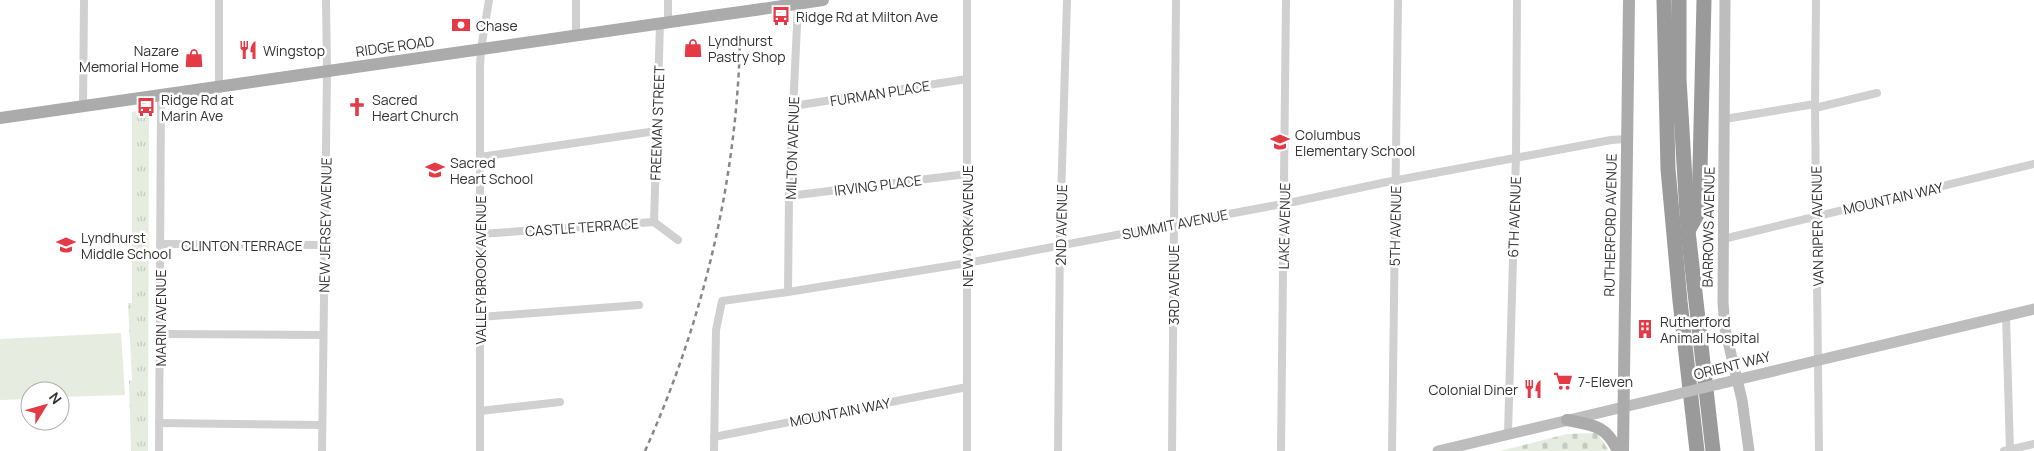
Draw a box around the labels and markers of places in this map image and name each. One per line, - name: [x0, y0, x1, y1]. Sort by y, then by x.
- bus stop icon: Ridge Rd at Milton Ave: [770, 5, 792, 27]
- place label: Ridge Rd at Milton Ave: [796, 7, 938, 26]
- bank icon: Chase: [450, 14, 472, 36]
- place label: Chase: [476, 16, 518, 35]
- place label: Lyndhurst Pastry Shop: [708, 31, 786, 66]
- shop icon: Lyndhurst Pastry Shop: [682, 37, 704, 59]
- restaurant icon: Wingstop: [237, 39, 259, 61]
- place label: Nazare Memorial Home: [79, 41, 179, 76]
- place label: Wingstop: [263, 41, 325, 60]
- shop icon: Nazare Memorial Home: [183, 47, 205, 69]
- place label: Ridge Rd at Marin Ave: [161, 90, 234, 125]
- place label: Sacred Heart Church: [372, 90, 458, 125]
- bus stop icon: Ridge Rd at Marin Ave: [135, 96, 157, 118]
- church icon: Sacred Heart Church: [346, 96, 368, 118]
- place label: Columbus Elementary School: [1295, 125, 1415, 160]
- school or university icon: Columbus Elementary School: [1269, 131, 1291, 153]
- place label: Sacred Heart School: [450, 153, 533, 188]
- school or university icon: Sacred Heart School: [424, 159, 446, 181]
- place label: Lyndhurst Middle School: [81, 228, 171, 263]
- school or university icon: Lyndhurst Middle School: [55, 234, 77, 256]
- place label: Rutherford Animal Hospital: [1660, 312, 1760, 347]
- building icon: Rutherford Animal Hospital: [1634, 318, 1656, 340]
- supermarket icon: 7-Eleven: [1552, 370, 1574, 392]
- place label: 7-Eleven: [1578, 372, 1633, 391]
- restaurant icon: Colonial Diner: [1522, 378, 1544, 400]
- place label: Colonial Diner: [1429, 380, 1518, 399]

